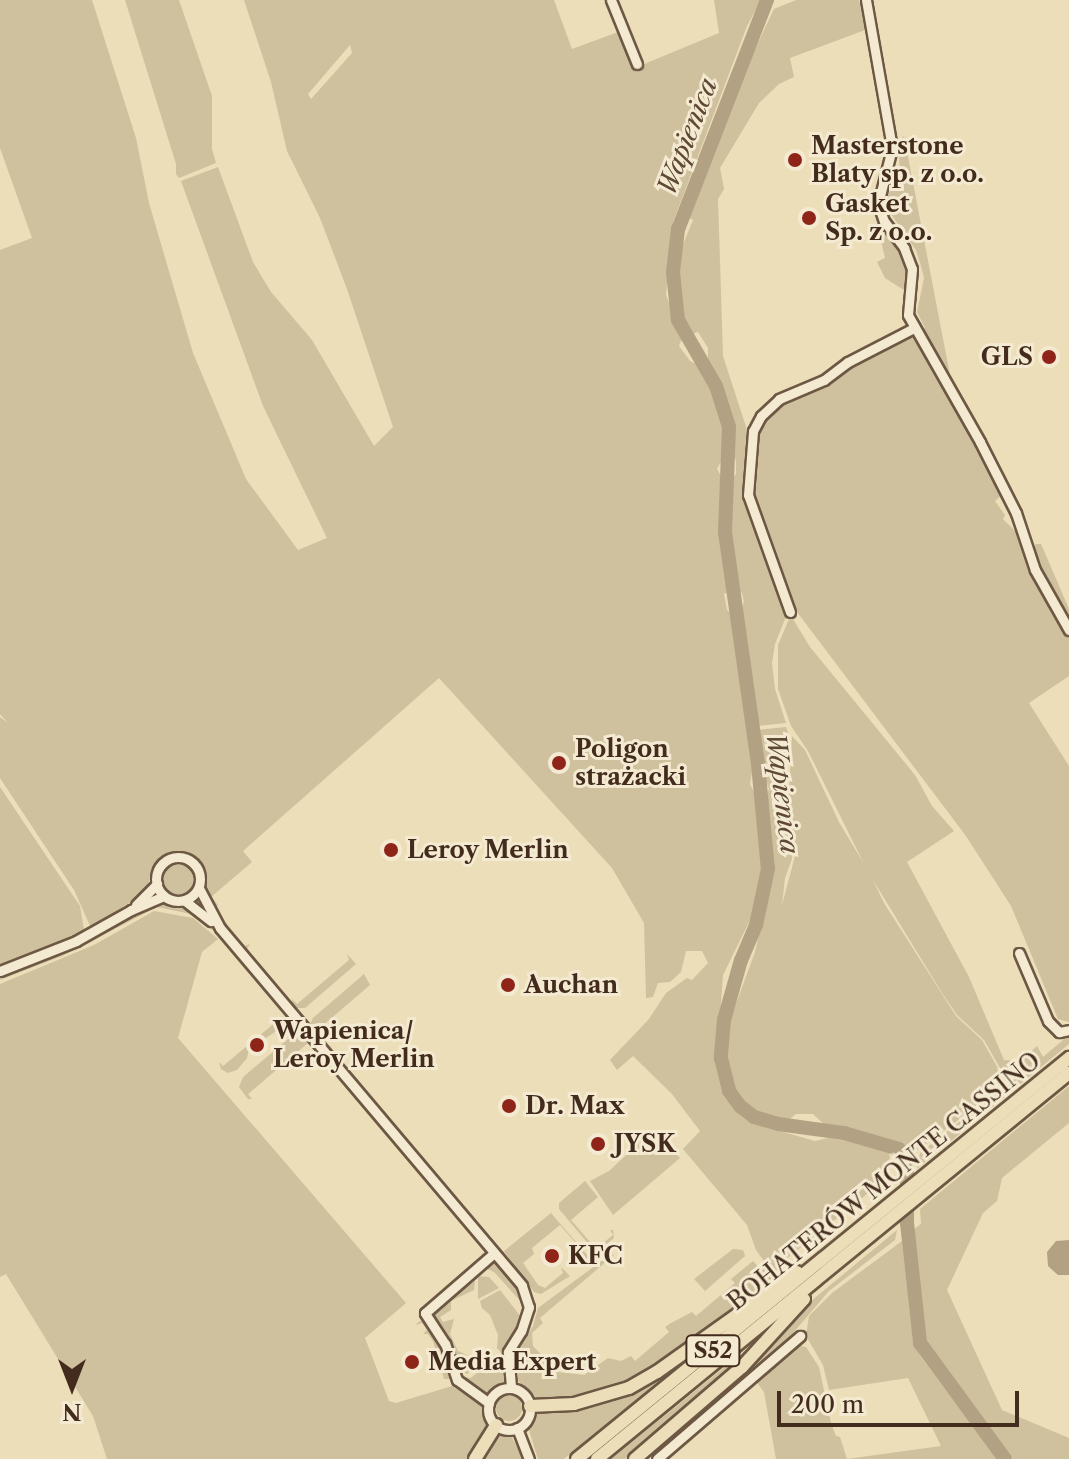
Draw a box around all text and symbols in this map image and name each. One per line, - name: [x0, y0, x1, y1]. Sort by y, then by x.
- water label: Wapienica: [651, 74, 725, 200]
- place label: Masterstone Blaty sp. z o.o.: [811, 132, 985, 188]
- marker: Masterstone Blaty sp. z o.o.: [786, 151, 804, 169]
- place label: Gasket Sp. z o.o.: [825, 190, 932, 246]
- marker: Gasket Sp. z o.o.: [800, 209, 818, 227]
- place label: GLS: [981, 343, 1033, 371]
- marker: GLS: [1040, 348, 1058, 366]
- water label: Wapienica: [759, 730, 805, 856]
- place label: Poligon strażacki: [575, 735, 686, 791]
- marker: Poligon strażacki: [550, 754, 568, 772]
- place label: Leroy Merlin: [407, 836, 569, 864]
- marker: Leroy Merlin: [382, 841, 400, 859]
- place label: Auchan: [524, 971, 618, 999]
- marker: Auchan: [499, 976, 517, 994]
- place label: Wapienica/ Leroy Merlin: [273, 1017, 435, 1073]
- marker: Wapienica/ Leroy Merlin: [248, 1036, 266, 1054]
- street label: BOHATERÓW MONTE CASSINO: [722, 1046, 1046, 1316]
- place label: Dr. Max: [525, 1092, 625, 1120]
- marker: Dr. Max: [500, 1097, 518, 1115]
- place label: JYSK: [614, 1130, 676, 1158]
- marker: JYSK: [589, 1135, 607, 1153]
- place label: KFC: [568, 1242, 623, 1270]
- marker: KFC: [543, 1247, 561, 1265]
- road number: S52: [685, 1333, 741, 1369]
- north arrow: [32, 1347, 112, 1427]
- place label: Media Expert: [428, 1348, 596, 1376]
- marker: Media Expert: [403, 1353, 421, 1371]
- scale bar: [781, 1375, 1023, 1425]
- text: 200 m: [791, 1390, 864, 1419]
- text: N: [62, 1398, 82, 1425]

